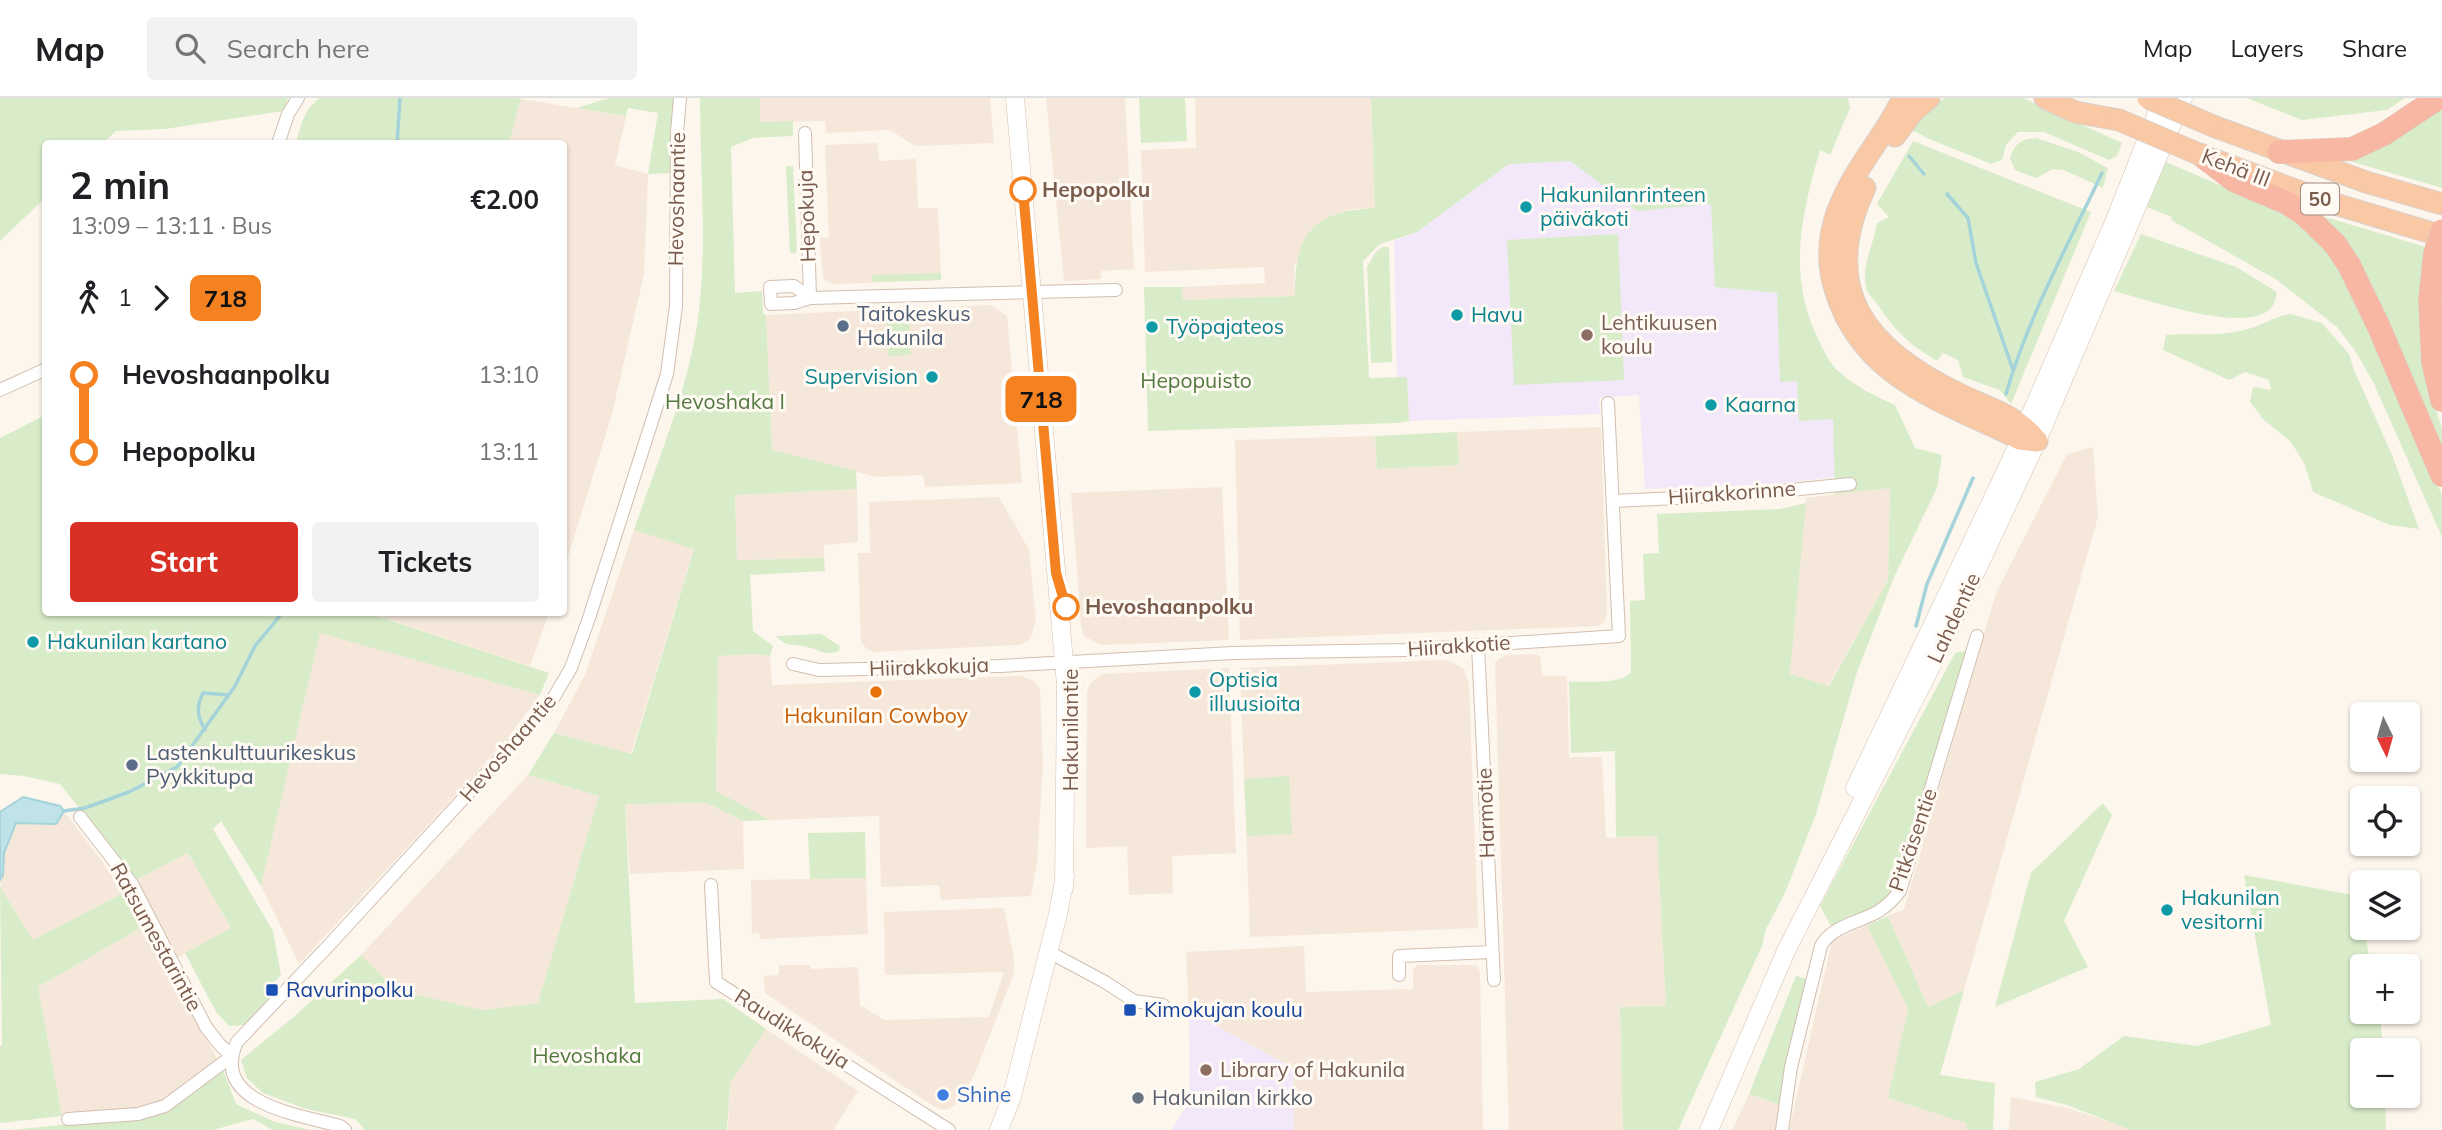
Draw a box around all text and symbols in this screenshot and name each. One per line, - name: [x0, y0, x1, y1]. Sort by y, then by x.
- search box: [147, 17, 637, 80]
- text: Map: [35, 28, 105, 69]
- icon: search: [171, 29, 209, 67]
- text: Search here: [227, 32, 370, 65]
- text: Map: [2143, 33, 2192, 63]
- text: Layers: [2230, 33, 2304, 63]
- text: Share: [2342, 33, 2407, 63]
- street label: Hevoshaantie: [662, 132, 690, 266]
- street label: Kehä III: [2198, 142, 2274, 192]
- text: 2 min: [70, 161, 170, 209]
- street label: Hepokuja: [791, 169, 821, 263]
- place label: Hepopolku: [1042, 176, 1150, 202]
- marker: Hepopolku: [1010, 177, 1036, 203]
- place label: Hakunilanrinteen päiväkoti: [1540, 181, 1706, 231]
- text: €2.00: [470, 183, 539, 216]
- road number: 50: [2301, 184, 2339, 214]
- marker: Hakunilanrinteen päiväkoti: [1518, 199, 1534, 215]
- text: 13:09 – 13:11 · Bus: [70, 211, 272, 240]
- icon: walk: [70, 279, 108, 317]
- icon: forward: [142, 279, 180, 317]
- text: 1: [118, 283, 132, 312]
- text: 718: [204, 283, 247, 313]
- place label: Taitokeskus Hakunila: [857, 300, 971, 350]
- place label: Havu: [1471, 301, 1523, 327]
- marker: Havu: [1449, 307, 1465, 323]
- place label: Lehtikuusen koulu: [1601, 309, 1718, 359]
- place label: Työpajateos: [1166, 313, 1284, 339]
- marker: Taitokeskus Hakunila: [835, 318, 851, 334]
- marker: Työpajateos: [1144, 319, 1160, 335]
- marker: Lehtikuusen koulu: [1579, 327, 1595, 343]
- text: Hevoshaanpolku: [122, 358, 330, 391]
- text: 13:10: [479, 360, 539, 389]
- place label: Supervision: [805, 363, 918, 389]
- park label: Hepopuisto: [1140, 367, 1252, 393]
- marker: Supervision: [924, 369, 940, 385]
- line badge: 718: [1001, 376, 1081, 422]
- text: 718: [1019, 384, 1063, 414]
- park label: Hevoshaka I: [665, 388, 785, 414]
- place label: Kaarna: [1725, 391, 1796, 417]
- marker: Kaarna: [1703, 397, 1719, 413]
- text: Hepopolku: [122, 435, 256, 468]
- text: 13:11: [479, 437, 539, 466]
- street label: Hiirakkorinne: [1667, 475, 1797, 509]
- button: Start: [70, 522, 298, 602]
- button: Tickets: [312, 522, 539, 602]
- street label: Lahdentie: [1921, 568, 1985, 667]
- place label: Hevoshaanpolku: [1085, 593, 1253, 619]
- marker: Hevoshaanpolku: [1053, 594, 1079, 620]
- place label: Hakunilan kartano: [47, 628, 227, 654]
- street label: Hiirakkotie: [1407, 628, 1511, 662]
- marker: Hakunilan kartano: [25, 634, 41, 650]
- street label: Hiirakkokuja: [869, 651, 989, 681]
- place label: Optisia illuusioita: [1209, 666, 1301, 716]
- street label: Hakunilantie: [1057, 669, 1083, 791]
- marker: Hakunilan Cowboy: [868, 684, 884, 700]
- marker: Optisia illuusioita: [1187, 684, 1203, 700]
- street label: Hevoshaantie: [453, 688, 561, 807]
- place label: Hakunilan Cowboy: [784, 702, 968, 728]
- north arrow: [2350, 702, 2420, 772]
- map controls: [2350, 702, 2420, 1108]
- place label: Lastenkulttuurikeskus Pyykkitupa: [146, 739, 356, 789]
- marker: Lastenkulttuurikeskus Pyykkitupa: [124, 757, 140, 773]
- street label: Harmotie: [1470, 767, 1500, 859]
- street label: Pitkäsentie: [1882, 785, 1942, 895]
- button: locate: [2350, 786, 2420, 856]
- street label: Ratsumestarintie: [105, 858, 208, 1015]
- button: layers: [2350, 870, 2420, 940]
- place label: Hakunilan vesitorni: [2181, 884, 2280, 934]
- marker: Hakunilan vesitorni: [2159, 902, 2175, 918]
- button: +: [2350, 954, 2420, 1024]
- place label: Ravurinpolku: [286, 976, 414, 1002]
- marker: Ravurinpolku: [264, 982, 280, 998]
- street label: Raudikkokuja: [730, 982, 855, 1074]
- place label: Kimokujan koulu: [1144, 996, 1303, 1022]
- marker: Kimokujan koulu: [1122, 1002, 1138, 1018]
- button: −: [2350, 1038, 2420, 1108]
- park label: Hevoshaka: [533, 1042, 642, 1068]
- place label: Library of Hakunila: [1220, 1056, 1405, 1082]
- marker: Library of Hakunila: [1198, 1062, 1214, 1078]
- place label: Shine: [957, 1081, 1011, 1107]
- place label: Hakunilan kirkko: [1152, 1084, 1313, 1110]
- marker: Shine: [935, 1087, 951, 1103]
- marker: Hakunilan kirkko: [1130, 1090, 1146, 1106]

